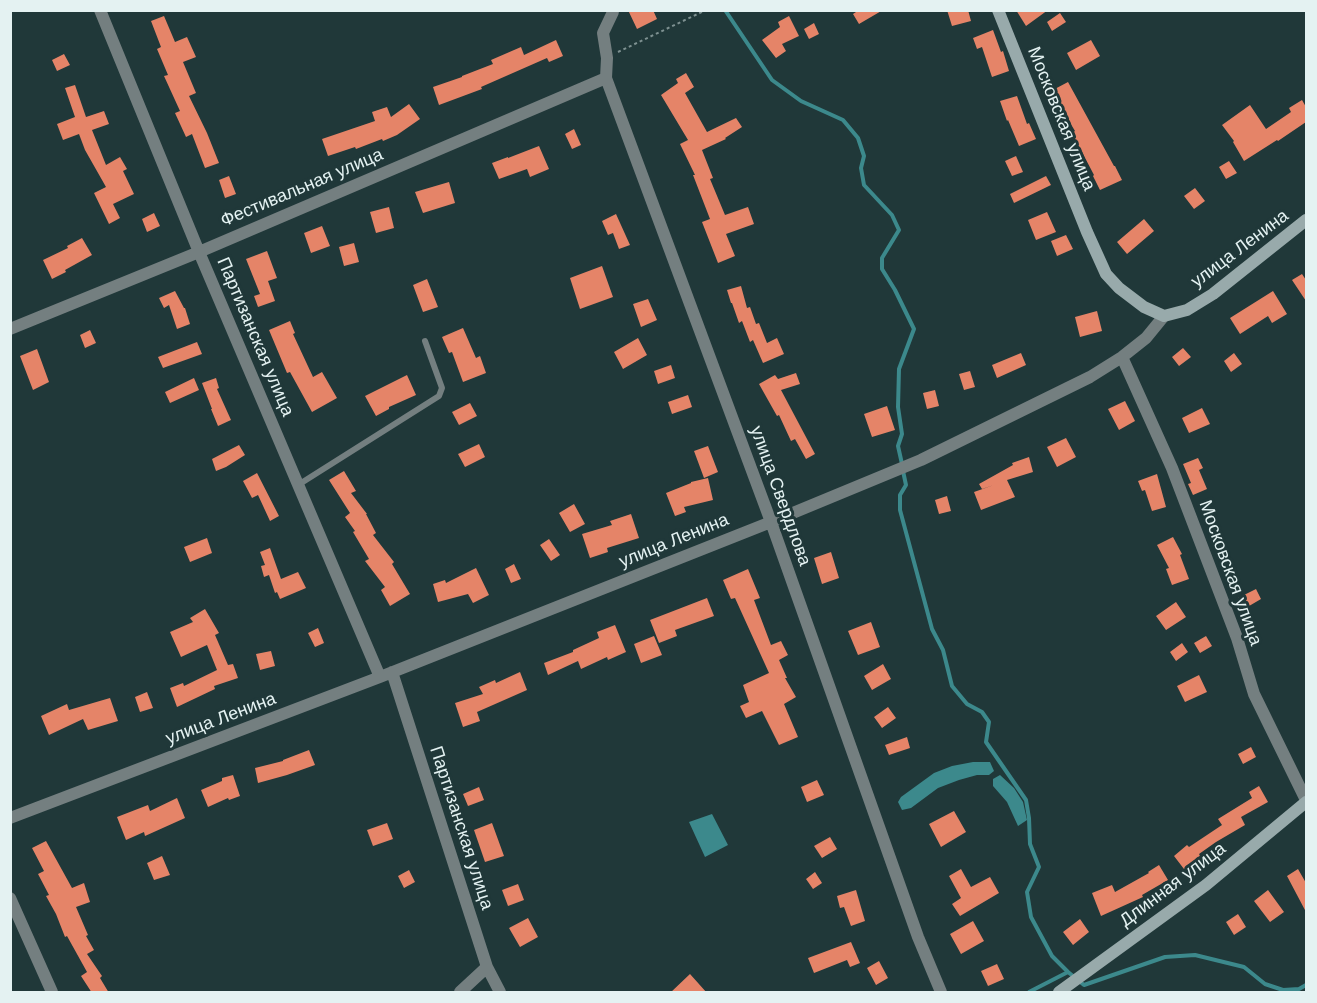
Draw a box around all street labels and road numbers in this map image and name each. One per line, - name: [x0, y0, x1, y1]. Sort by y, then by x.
- street label: Московская улица: [1022, 44, 1100, 194]
- street label: Фестивальная улица: [217, 144, 387, 232]
- street label: улица Ленина: [1187, 205, 1293, 293]
- street label: Партизанская улица: [212, 254, 298, 420]
- street label: улица Свердлова: [745, 423, 815, 569]
- street label: Московская улица: [1194, 497, 1266, 649]
- street label: улица Ленина: [616, 509, 732, 573]
- street label: улица Ленина: [163, 688, 279, 750]
- street label: Партизанская улица: [424, 744, 498, 912]
- street label: Длинная улица: [1116, 838, 1230, 932]

